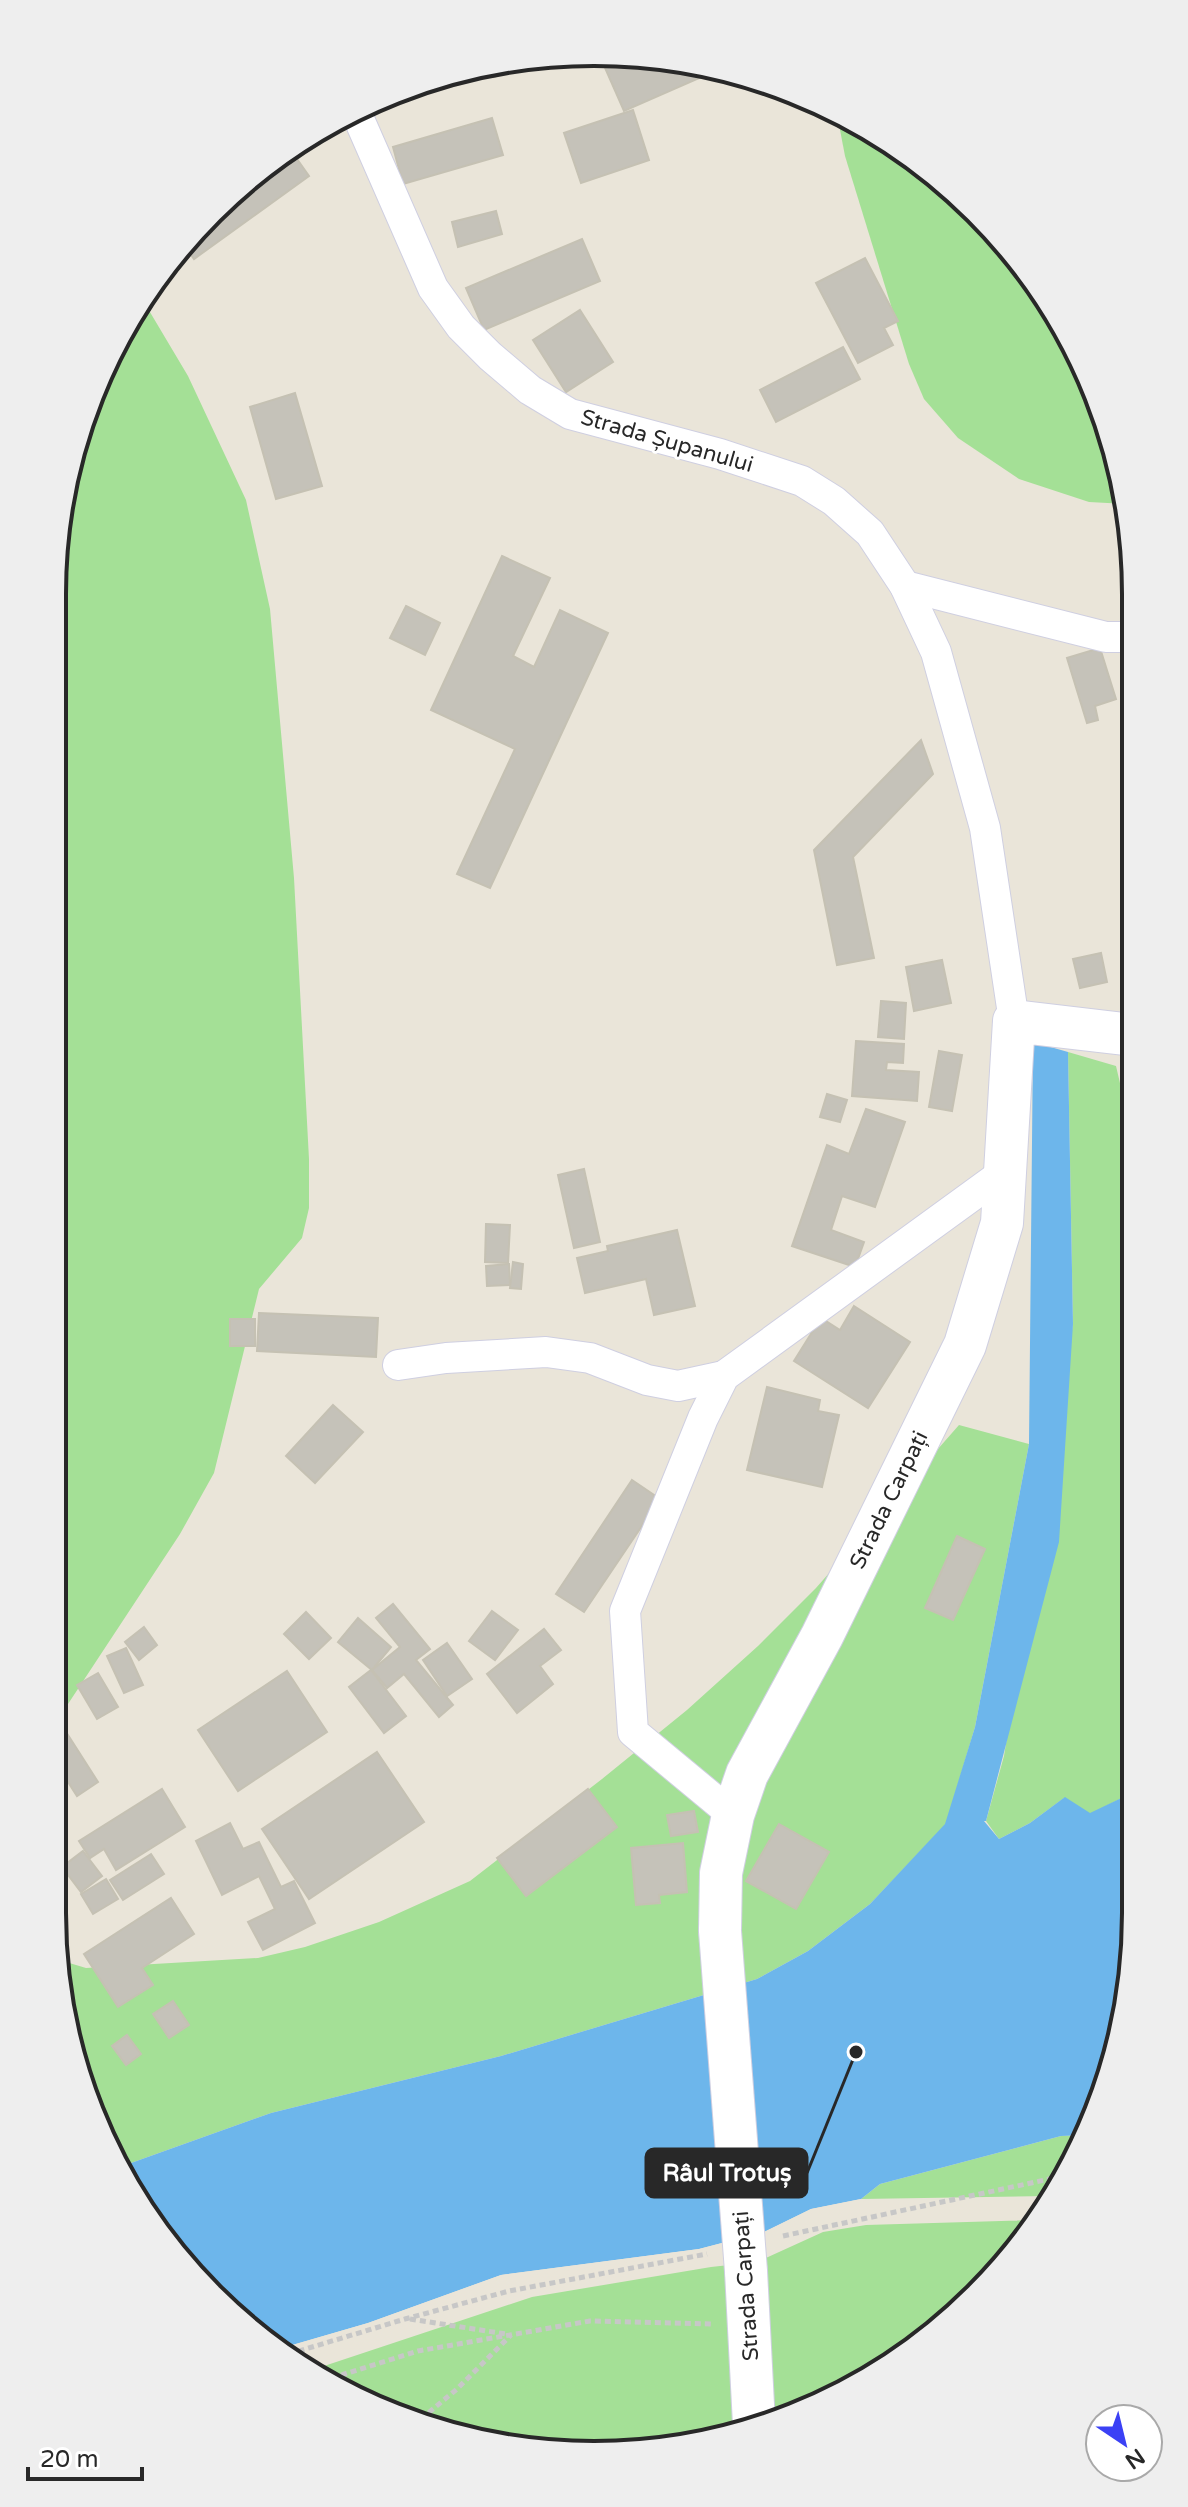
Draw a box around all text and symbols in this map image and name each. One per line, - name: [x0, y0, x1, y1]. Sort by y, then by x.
- street label: Strada Șupanului: [578, 404, 756, 478]
- street label: Strada Carpați: [844, 1427, 934, 1573]
- callout: Râul Trotuș: [646, 2149, 807, 2197]
- text: Râul Trotuș: [662, 2159, 792, 2188]
- street label: Strada Carpați: [728, 2210, 764, 2362]
- north arrow: [1084, 2403, 1164, 2483]
- scale bar: [28, 2431, 142, 2481]
- text: N: [1120, 2443, 1150, 2474]
- text: 20 m: [40, 2445, 98, 2474]

